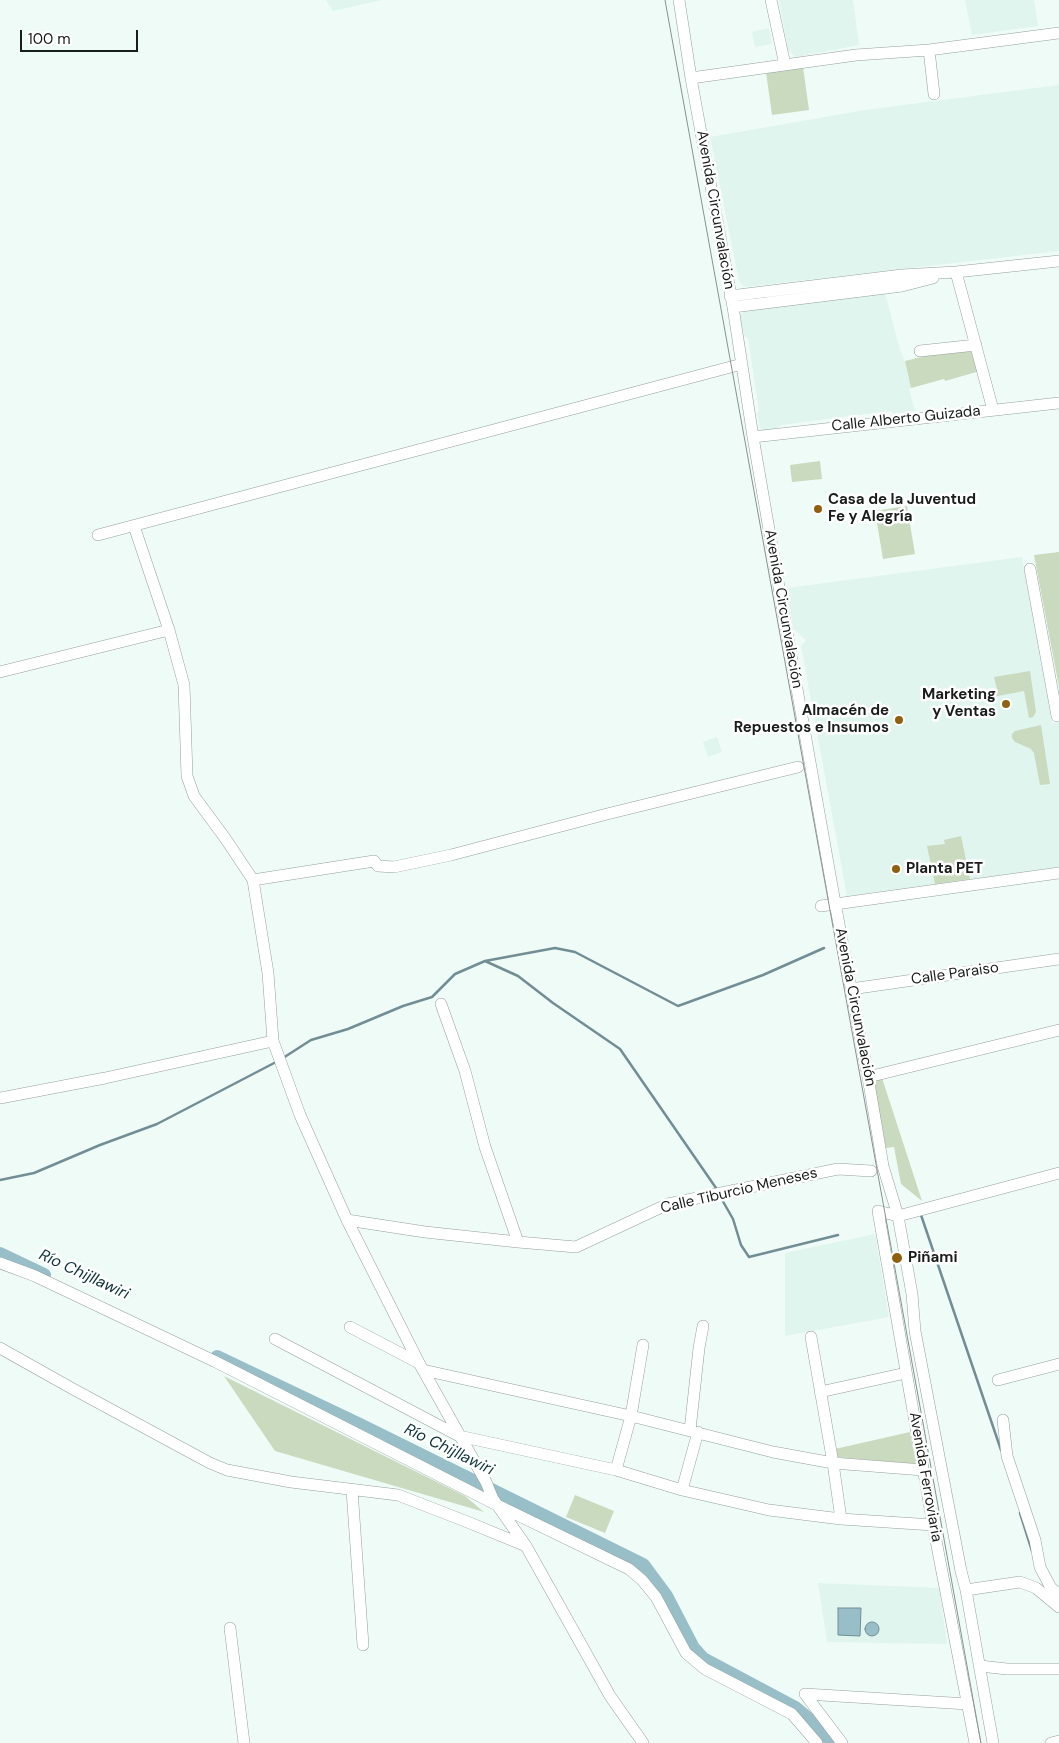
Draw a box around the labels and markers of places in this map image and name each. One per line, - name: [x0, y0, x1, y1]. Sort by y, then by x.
- place label: Casa de la Juventud Fe y Alegría: [828, 491, 976, 526]
- marker: Casa de la Juventud Fe y Alegría: [812, 503, 824, 515]
- place label: Marketing y Ventas: [922, 686, 996, 721]
- marker: Marketing y Ventas: [1000, 698, 1012, 710]
- place label: Almacén de Repuestos e Insumos: [734, 702, 889, 737]
- marker: Almacén de Repuestos e Insumos: [893, 714, 905, 726]
- place label: Planta PET: [906, 860, 983, 878]
- marker: Planta PET: [890, 863, 902, 875]
- place label: Piñami: [908, 1249, 958, 1267]
- marker: Piñami: [890, 1251, 904, 1265]

